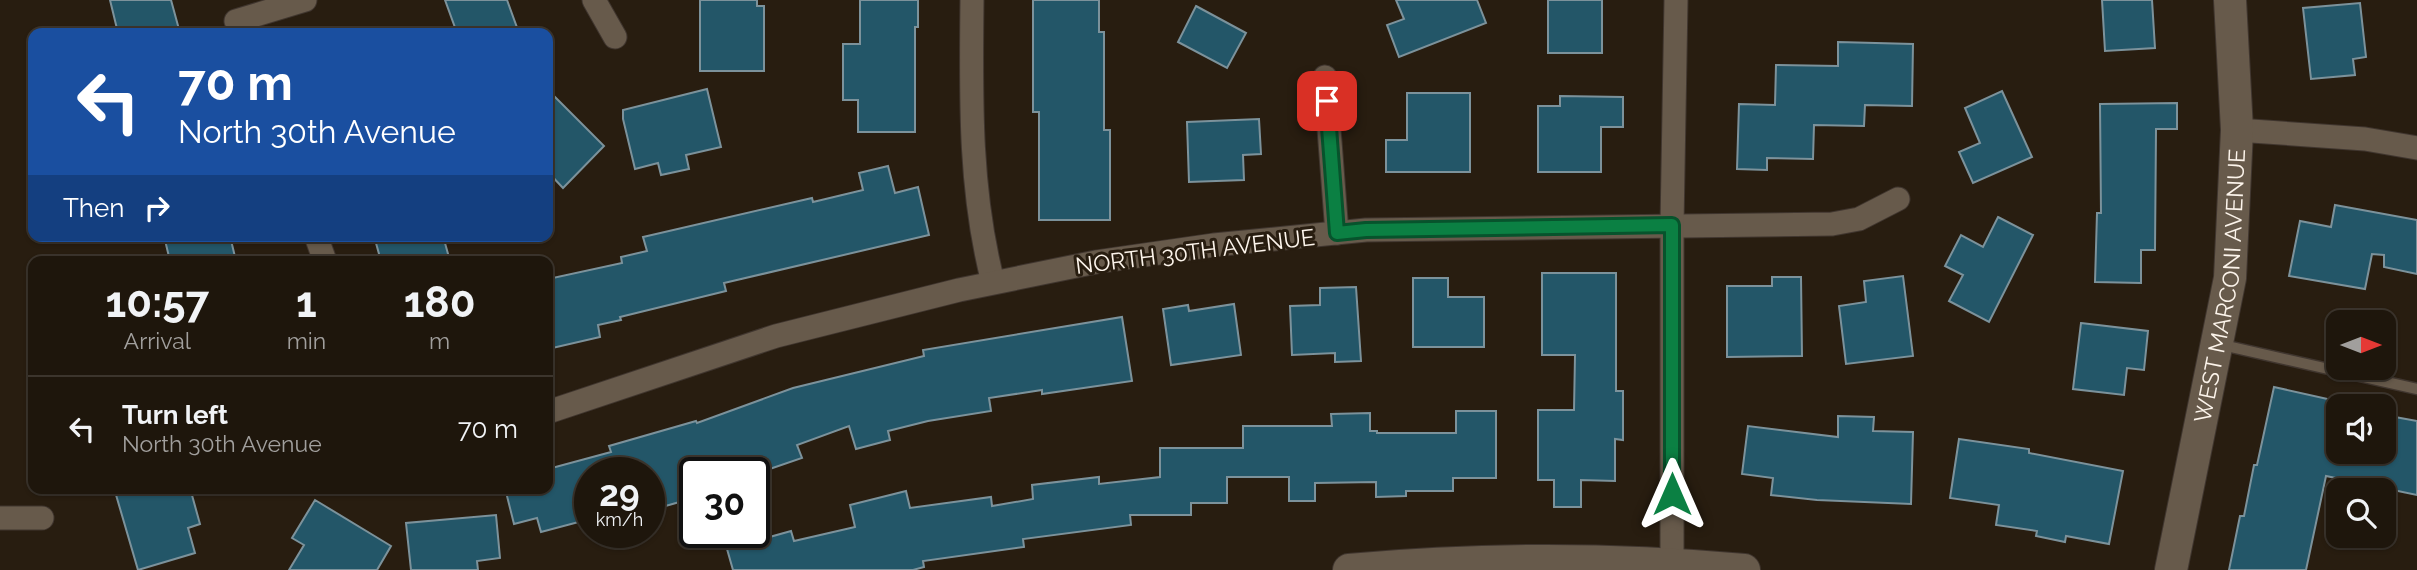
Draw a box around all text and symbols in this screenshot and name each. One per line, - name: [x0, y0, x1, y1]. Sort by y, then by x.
- text: 70 m: [178, 54, 293, 111]
- icon: left: [63, 56, 154, 147]
- pin: [1297, 71, 1357, 131]
- icon: arrive: [1308, 82, 1346, 120]
- text: North 30th Avenue: [178, 113, 456, 150]
- street label: WEST MARCONI AVENUE: [2188, 148, 2250, 425]
- icon: right: [138, 189, 176, 227]
- text: Then: [63, 193, 124, 223]
- street label: NORTH 30TH AVENUE: [1074, 223, 1316, 279]
- text: 10:57: [105, 278, 209, 327]
- text: 1: [296, 278, 317, 327]
- text: 180: [404, 278, 476, 327]
- north arrow: [2326, 310, 2396, 380]
- map controls: [2326, 310, 2396, 548]
- text: Arrival: [124, 327, 191, 354]
- text: min: [287, 327, 326, 354]
- text: m: [429, 327, 450, 354]
- button: sound: [2326, 394, 2396, 464]
- text: Turn left: [122, 400, 228, 430]
- icon: left: [63, 410, 101, 448]
- text: 70 m: [458, 414, 518, 444]
- text: North 30th Avenue: [122, 430, 322, 457]
- speed limit sign: 30: [679, 457, 770, 548]
- position arrow: [1635, 457, 1709, 531]
- text: 29: [599, 473, 640, 514]
- button: search: [2326, 478, 2396, 548]
- text: km/h: [596, 509, 643, 530]

